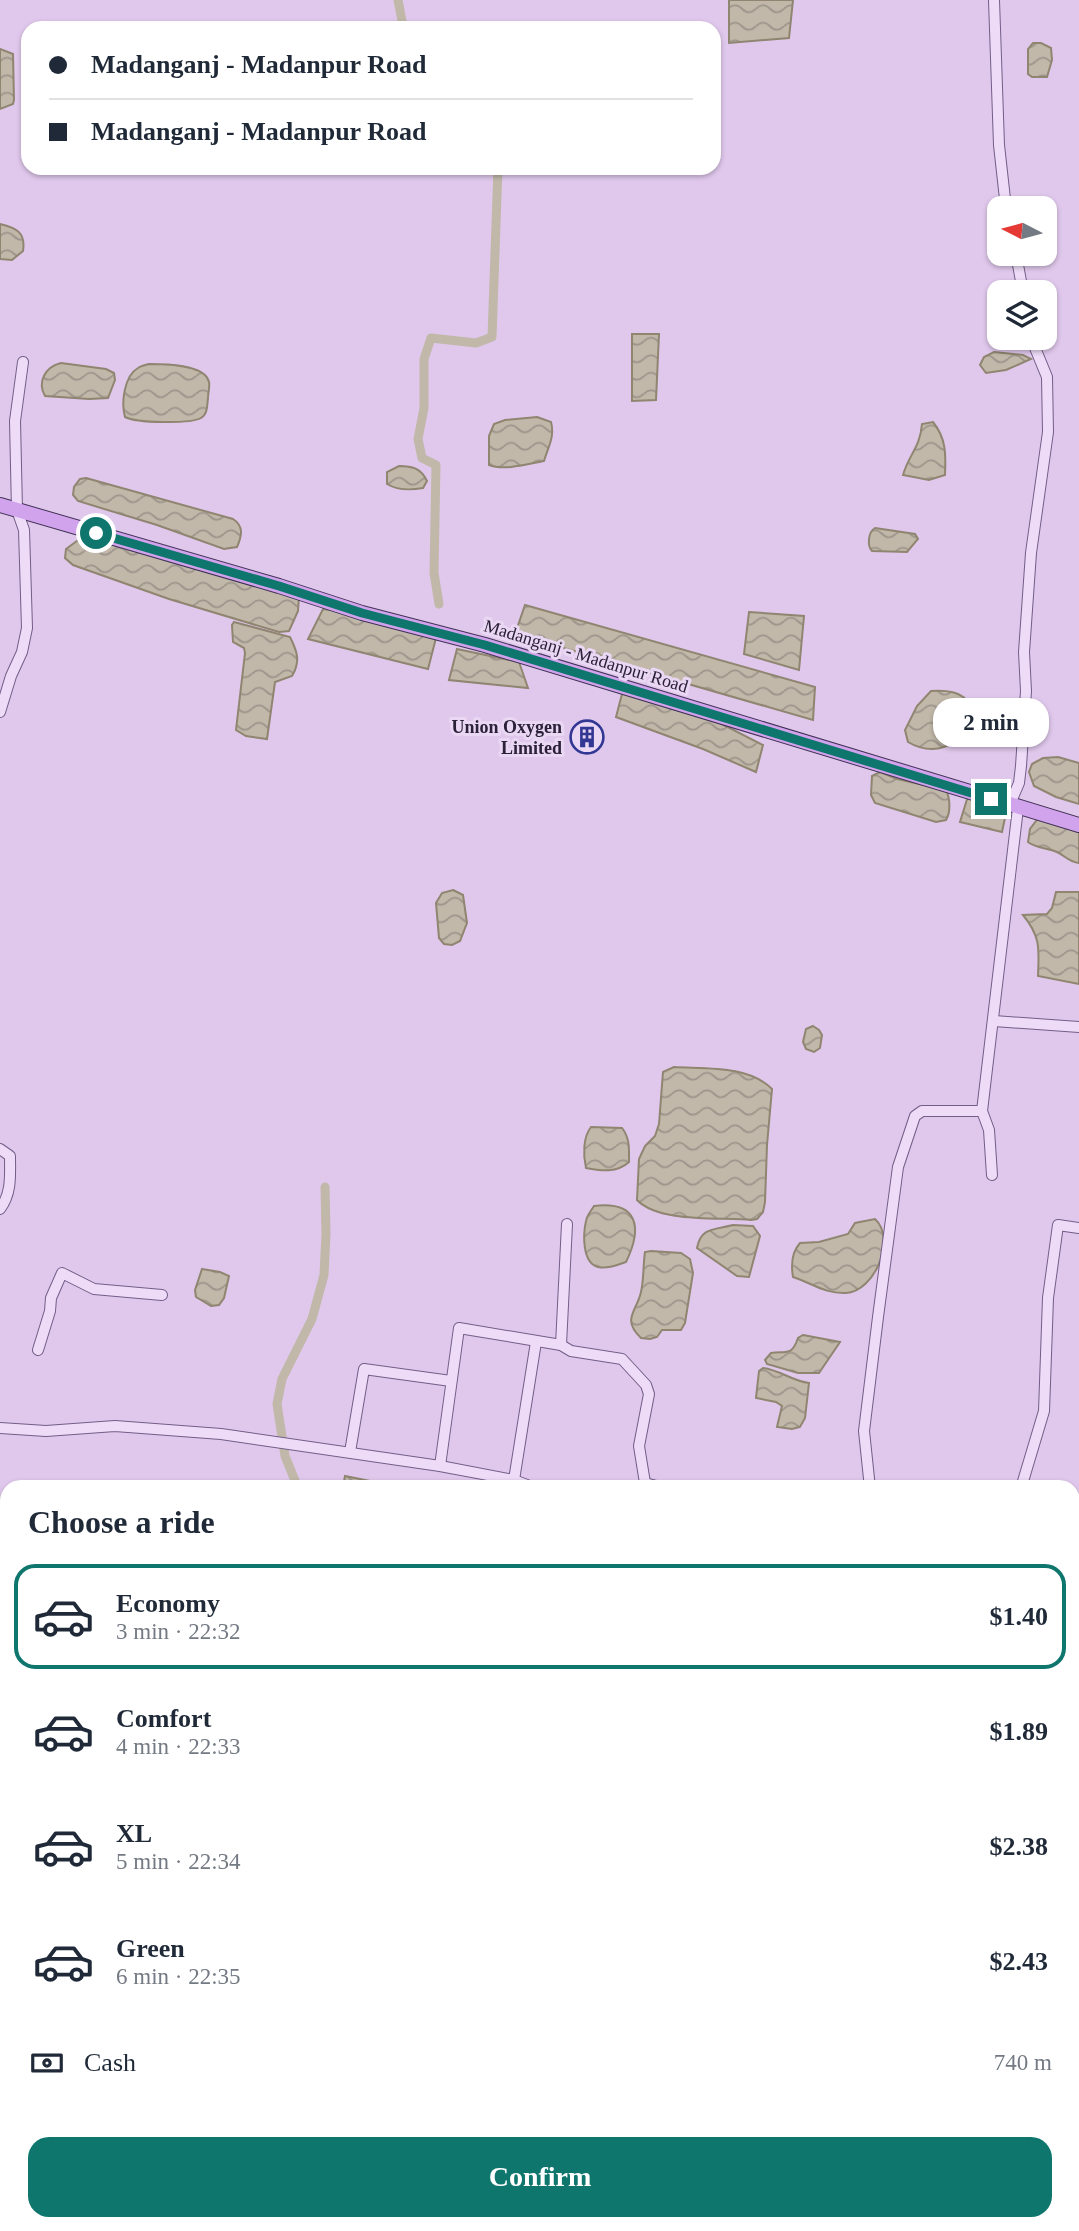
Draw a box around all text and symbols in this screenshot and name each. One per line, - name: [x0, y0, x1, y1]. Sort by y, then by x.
- text: Madanganj - Madanpur Road: [91, 50, 426, 79]
- text: Madanganj - Madanpur Road: [91, 117, 426, 146]
- north arrow: [987, 196, 1057, 266]
- map controls: [987, 196, 1057, 350]
- button: layers: [987, 280, 1057, 350]
- route start: [80, 517, 112, 549]
- street label: Madanganj - Madanpur Road: [481, 615, 691, 697]
- callout: 2 min: [933, 698, 1049, 746]
- text: 2 min: [963, 710, 1019, 735]
- place label: Union Oxygen Limited: [451, 717, 562, 758]
- building icon: Union Oxygen Limited: [568, 718, 606, 756]
- route end: [975, 783, 1007, 815]
- text: Choose a ride: [28, 1504, 215, 1540]
- icon: car: [32, 1585, 95, 1648]
- text: Economy: [116, 1589, 220, 1618]
- text: $1.40: [990, 1602, 1048, 1631]
- text: 3 min · 22:32: [116, 1619, 241, 1644]
- icon: car: [32, 1700, 95, 1763]
- text: Comfort: [116, 1704, 211, 1733]
- text: $1.89: [990, 1717, 1048, 1746]
- text: 4 min · 22:33: [116, 1734, 241, 1759]
- icon: car: [32, 1815, 95, 1878]
- text: XL: [116, 1819, 152, 1848]
- text: $2.38: [990, 1832, 1048, 1861]
- text: 5 min · 22:34: [116, 1849, 241, 1874]
- icon: car: [32, 1930, 95, 1993]
- text: Green: [116, 1934, 185, 1963]
- text: $2.43: [990, 1947, 1048, 1976]
- text: 6 min · 22:35: [116, 1964, 241, 1989]
- icon: cash: [28, 2044, 66, 2082]
- text: Cash: [84, 2048, 136, 2077]
- text: 740 m: [994, 2050, 1052, 2075]
- button: Confirm: [28, 2137, 1052, 2217]

